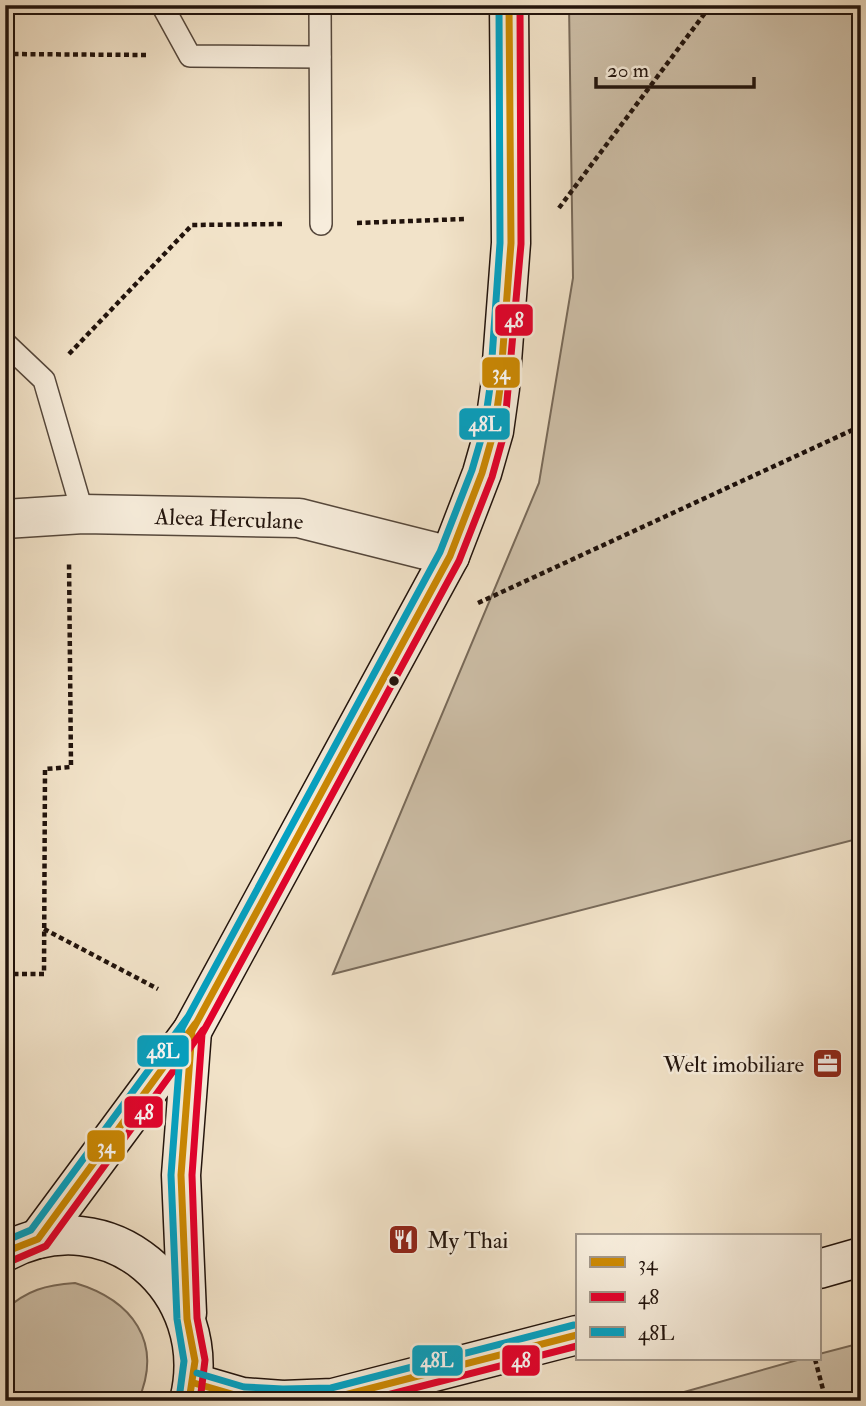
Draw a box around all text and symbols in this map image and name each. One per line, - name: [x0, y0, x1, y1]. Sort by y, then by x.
- scale bar: [596, 46, 754, 90]
- text: 20 m: [607, 57, 649, 84]
- line badge: 48: [494, 303, 534, 337]
- text: 48: [503, 309, 524, 333]
- line badge: 34: [481, 356, 521, 389]
- text: 34: [492, 361, 511, 385]
- line badge: 48L: [458, 407, 511, 441]
- text: 48L: [468, 413, 502, 437]
- street label: Aleea Herculane: [153, 502, 304, 536]
- unlabelled marker: [387, 674, 401, 688]
- line badge: 48L: [136, 1034, 190, 1068]
- text: 48L: [146, 1040, 180, 1064]
- office icon: Welt imobiliare: [810, 1047, 844, 1081]
- place label: Welt imobiliare: [662, 1050, 804, 1079]
- line badge: 48: [123, 1095, 164, 1129]
- text: 48: [133, 1101, 154, 1125]
- line badge: 34: [86, 1129, 126, 1163]
- text: 34: [97, 1135, 116, 1159]
- restaurant icon: My Thai: [387, 1223, 421, 1257]
- place label: My Thai: [427, 1226, 508, 1255]
- legend: [576, 1234, 820, 1360]
- text: 34: [638, 1250, 659, 1277]
- text: 48: [638, 1284, 659, 1311]
- text: 48L: [638, 1320, 674, 1347]
- line badge: 48L: [411, 1344, 464, 1377]
- line badge: 48: [501, 1344, 541, 1377]
- text: 48L: [420, 1349, 454, 1373]
- text: 48: [510, 1349, 531, 1373]

